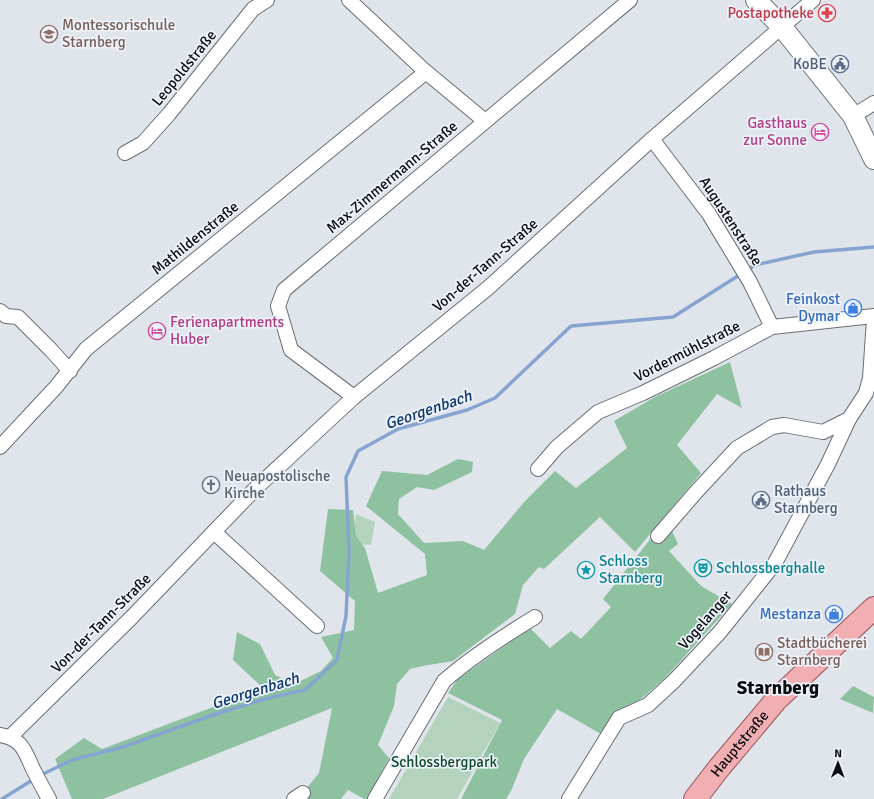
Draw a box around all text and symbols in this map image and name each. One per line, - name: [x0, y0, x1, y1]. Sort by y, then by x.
- pharmacy icon: Postapotheke: [817, 3, 837, 23]
- place label: Postapotheke: [727, 4, 814, 22]
- place label: Montessorischule Starnberg: [62, 16, 175, 51]
- school or university icon: Montessorischule Starnberg: [39, 24, 59, 44]
- street label: Leopoldstraße: [148, 26, 220, 110]
- public building icon: KoBE: [830, 54, 850, 74]
- place label: KoBE: [793, 55, 827, 73]
- place label: Gasthaus zur Sonne: [743, 114, 807, 149]
- street label: Max-Zimmermann-Straße: [323, 117, 461, 237]
- hotel icon: Gasthaus zur Sonne: [810, 122, 830, 142]
- street label: Augustenstraße: [696, 173, 766, 269]
- street label: Mathildenstraße: [148, 197, 242, 279]
- street label: Von-der-Tann-Straße: [429, 214, 541, 316]
- place label: Feinkost Dymar: [786, 290, 840, 325]
- shop icon: Feinkost Dymar: [843, 298, 863, 318]
- place label: Ferienapartments Huber: [170, 313, 285, 348]
- street label: Vordermühlstraße: [631, 317, 743, 385]
- hotel icon: Ferienapartments Huber: [147, 321, 167, 341]
- water label: Georgenbach: [382, 385, 475, 434]
- place label: Neuapostolische Kirche: [224, 467, 330, 502]
- church icon: Neuapostolische Kirche: [201, 475, 221, 495]
- place label: Rathaus Starnberg: [774, 482, 838, 517]
- public building icon: Rathaus Starnberg: [751, 490, 771, 510]
- place label: Schloss Starnberg: [599, 552, 663, 587]
- theatre icon: Schlossberghalle: [693, 558, 713, 578]
- place label: Schlossberghalle: [716, 559, 825, 577]
- place icon: Schloss Starnberg: [576, 560, 596, 580]
- street label: Von-der-Tann-Straße: [47, 569, 155, 677]
- street label: Vogelanger: [675, 586, 736, 653]
- shop icon: Mestanza: [824, 604, 844, 624]
- place label: Mestanza: [759, 605, 821, 623]
- place label: Stadtbücherei Starnberg: [777, 634, 867, 669]
- library icon: Stadtbücherei Starnberg: [754, 642, 774, 662]
- water label: Georgenbach: [209, 668, 303, 714]
- district label: Starnberg: [737, 676, 819, 700]
- street label: Hauptstraße: [707, 707, 772, 780]
- north arrow: [818, 743, 858, 783]
- text: N: [834, 747, 842, 760]
- park label: Schlossbergpark: [391, 753, 498, 771]

